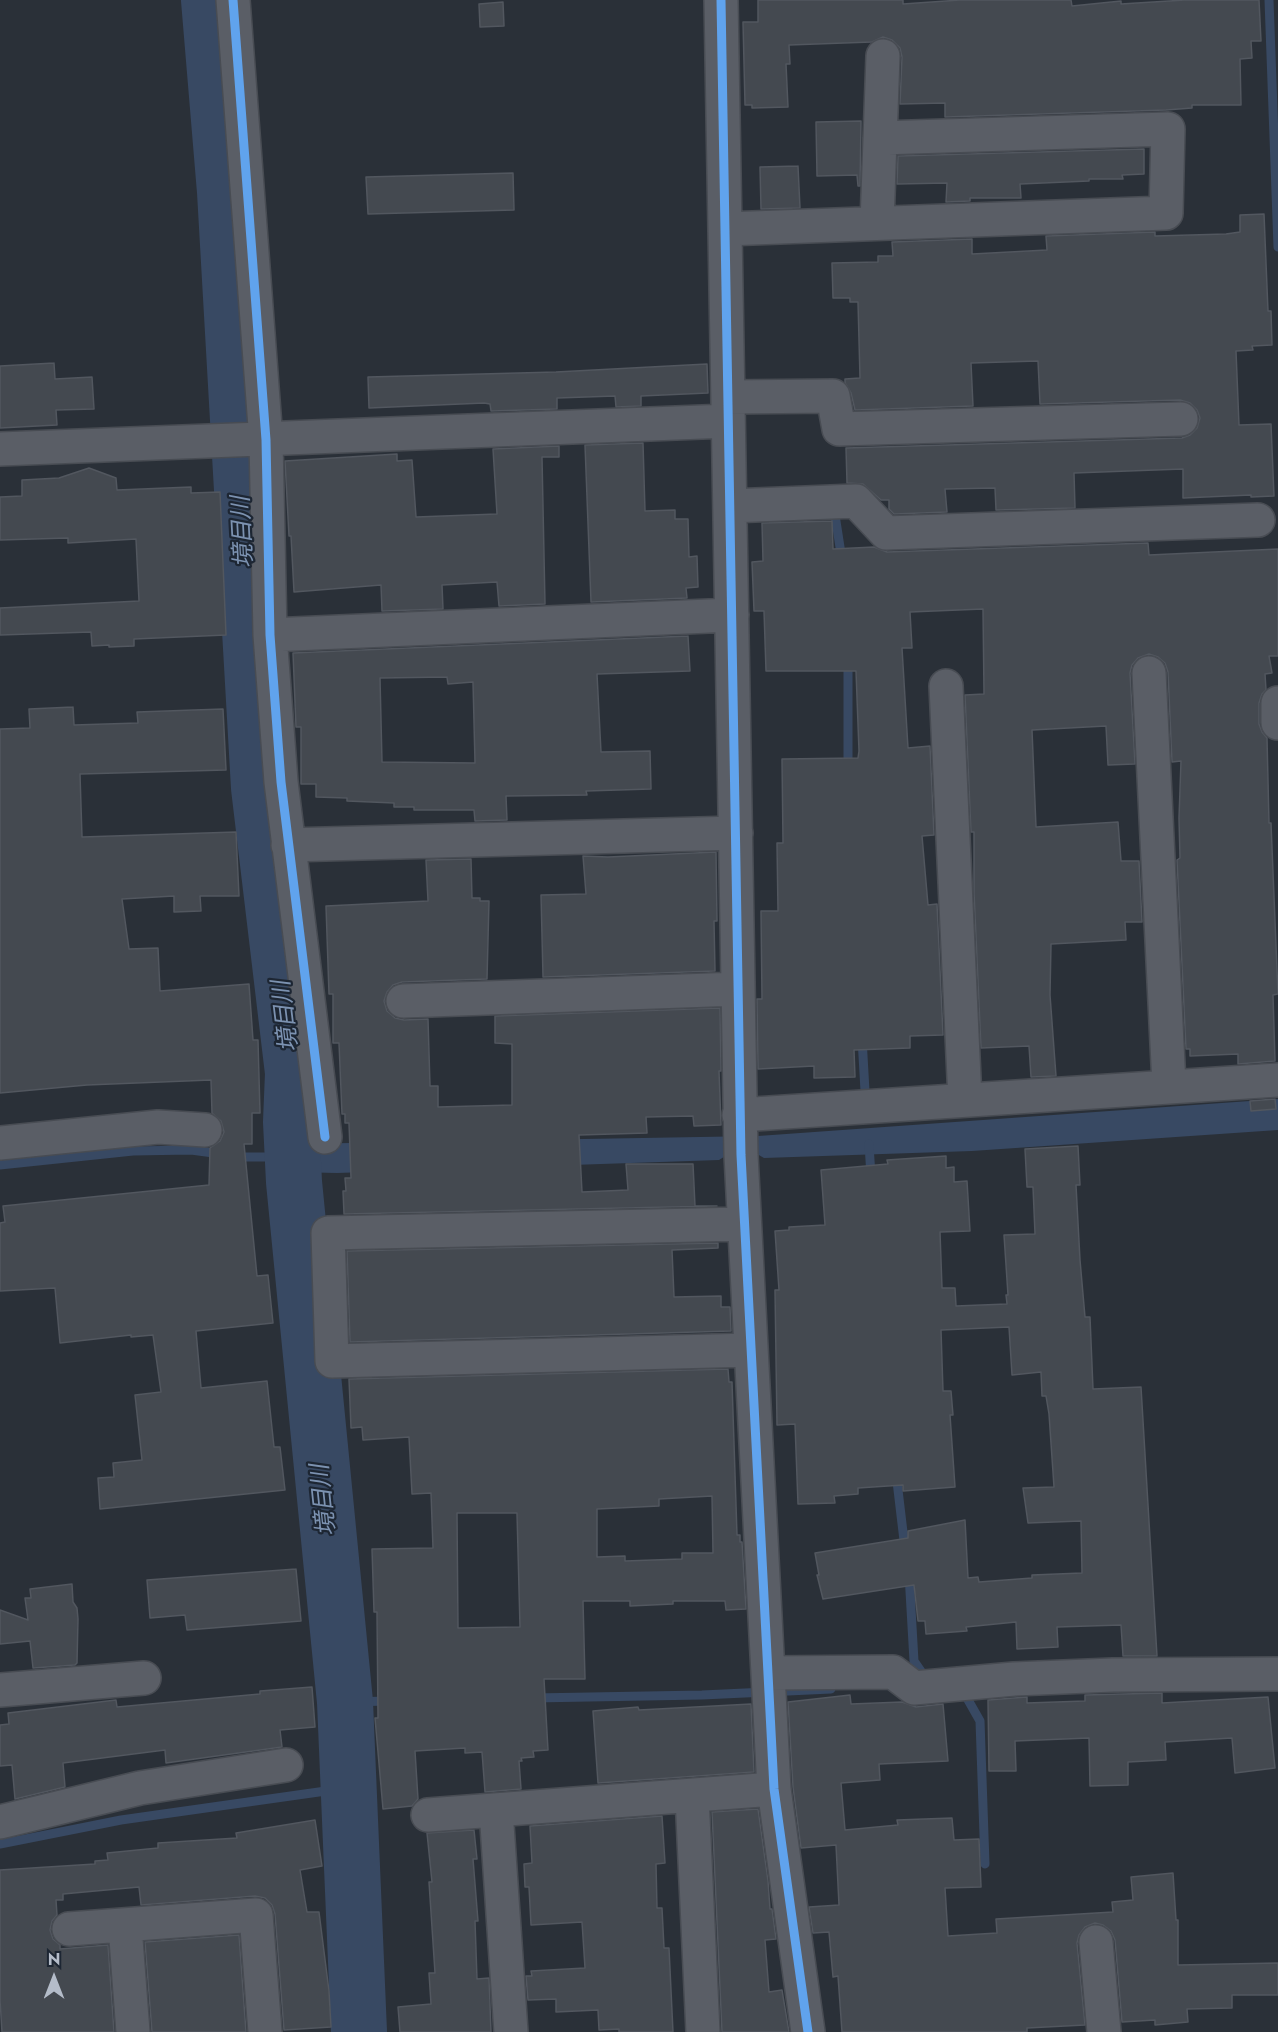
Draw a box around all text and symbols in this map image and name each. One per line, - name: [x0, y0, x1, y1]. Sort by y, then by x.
- water label: 境目川: [228, 495, 260, 569]
- water label: 境目川: [268, 979, 306, 1053]
- water label: 境目川: [307, 1463, 343, 1537]
- north arrow: [24, 1948, 84, 2008]
- text: N: [48, 1948, 60, 1971]

